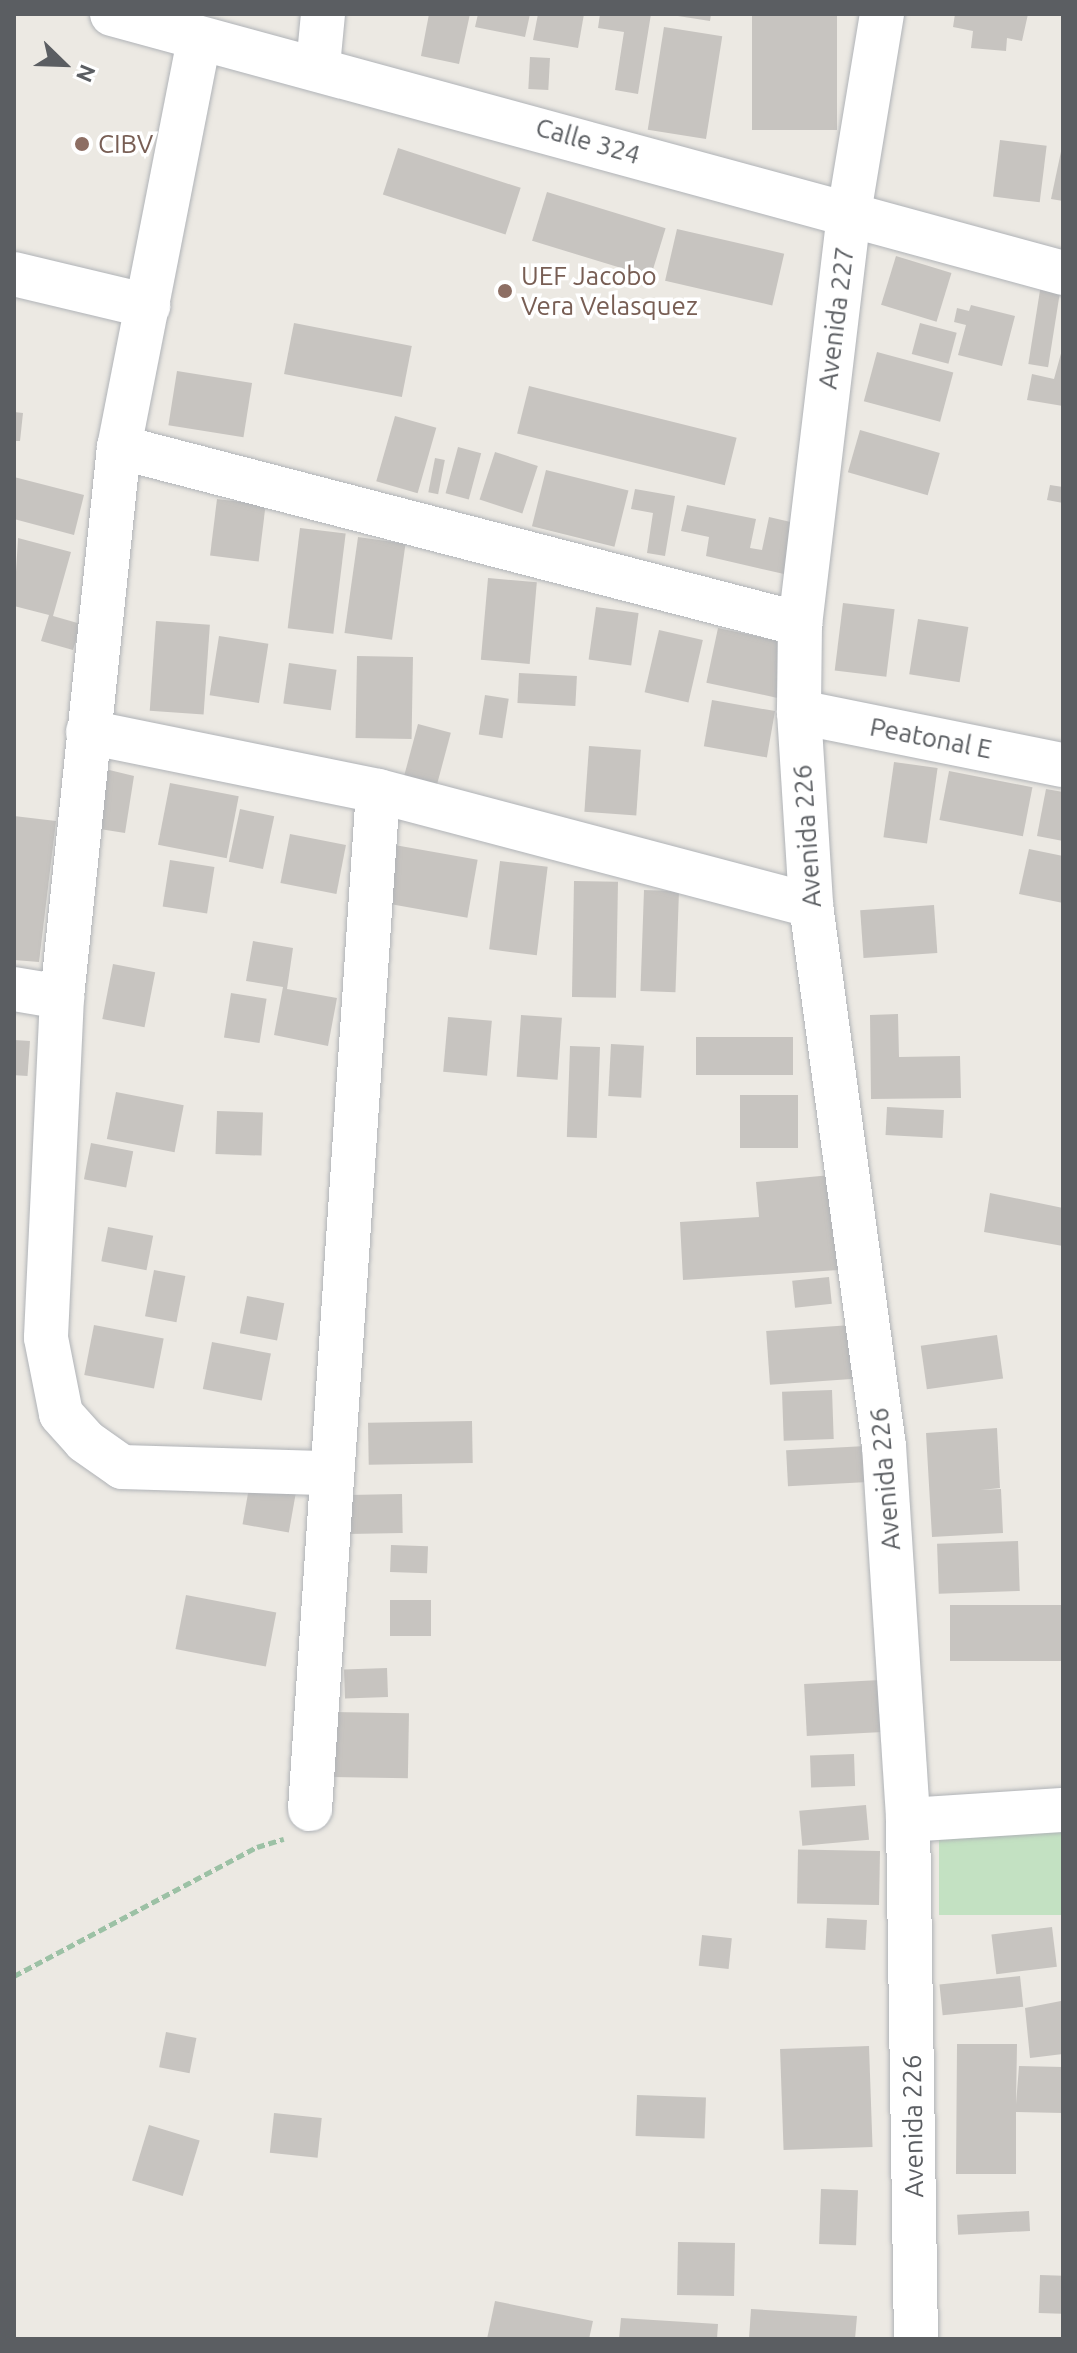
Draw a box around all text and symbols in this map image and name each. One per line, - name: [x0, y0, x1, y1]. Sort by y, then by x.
- north arrow: [24, 24, 104, 104]
- text: N: [72, 61, 101, 86]
- street label: Calle 324: [532, 111, 644, 171]
- place label: CIBV: [98, 128, 153, 160]
- marker: CIBV: [73, 135, 91, 153]
- street label: Avenida 227: [812, 245, 860, 391]
- place label: UEF Jacobo Vera Velasquez: [521, 260, 698, 322]
- marker: UEF Jacobo Vera Velasquez: [496, 282, 514, 300]
- street label: Peatonal E: [867, 711, 995, 765]
- street label: Avenida 226: [786, 763, 828, 909]
- street label: Avenida 226: [863, 1406, 907, 1552]
- street label: Avenida 226: [896, 2054, 930, 2198]

